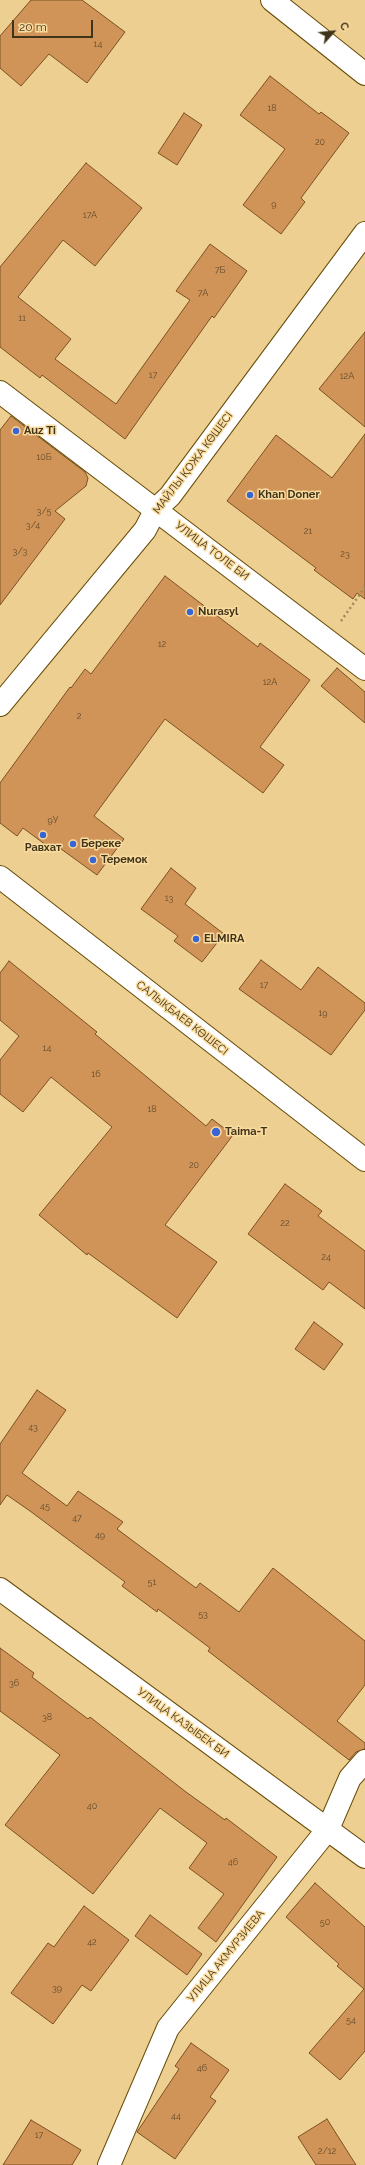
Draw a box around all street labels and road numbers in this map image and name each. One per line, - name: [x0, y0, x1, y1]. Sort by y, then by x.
- street label: МАЙЛЫ ҚОЖА КӨШЕСІ: [150, 409, 236, 517]
- street label: УЛИЦА ТОЛЕ БИ: [172, 519, 252, 583]
- street label: САЛЫҚБАЕВ КӨШЕСІ: [134, 978, 230, 1058]
- street label: УЛИЦА КАЗЫБЕК БИ: [134, 1685, 232, 1761]
- street label: УЛИЦА АКМУРЗИЕВА: [185, 1907, 267, 2005]

